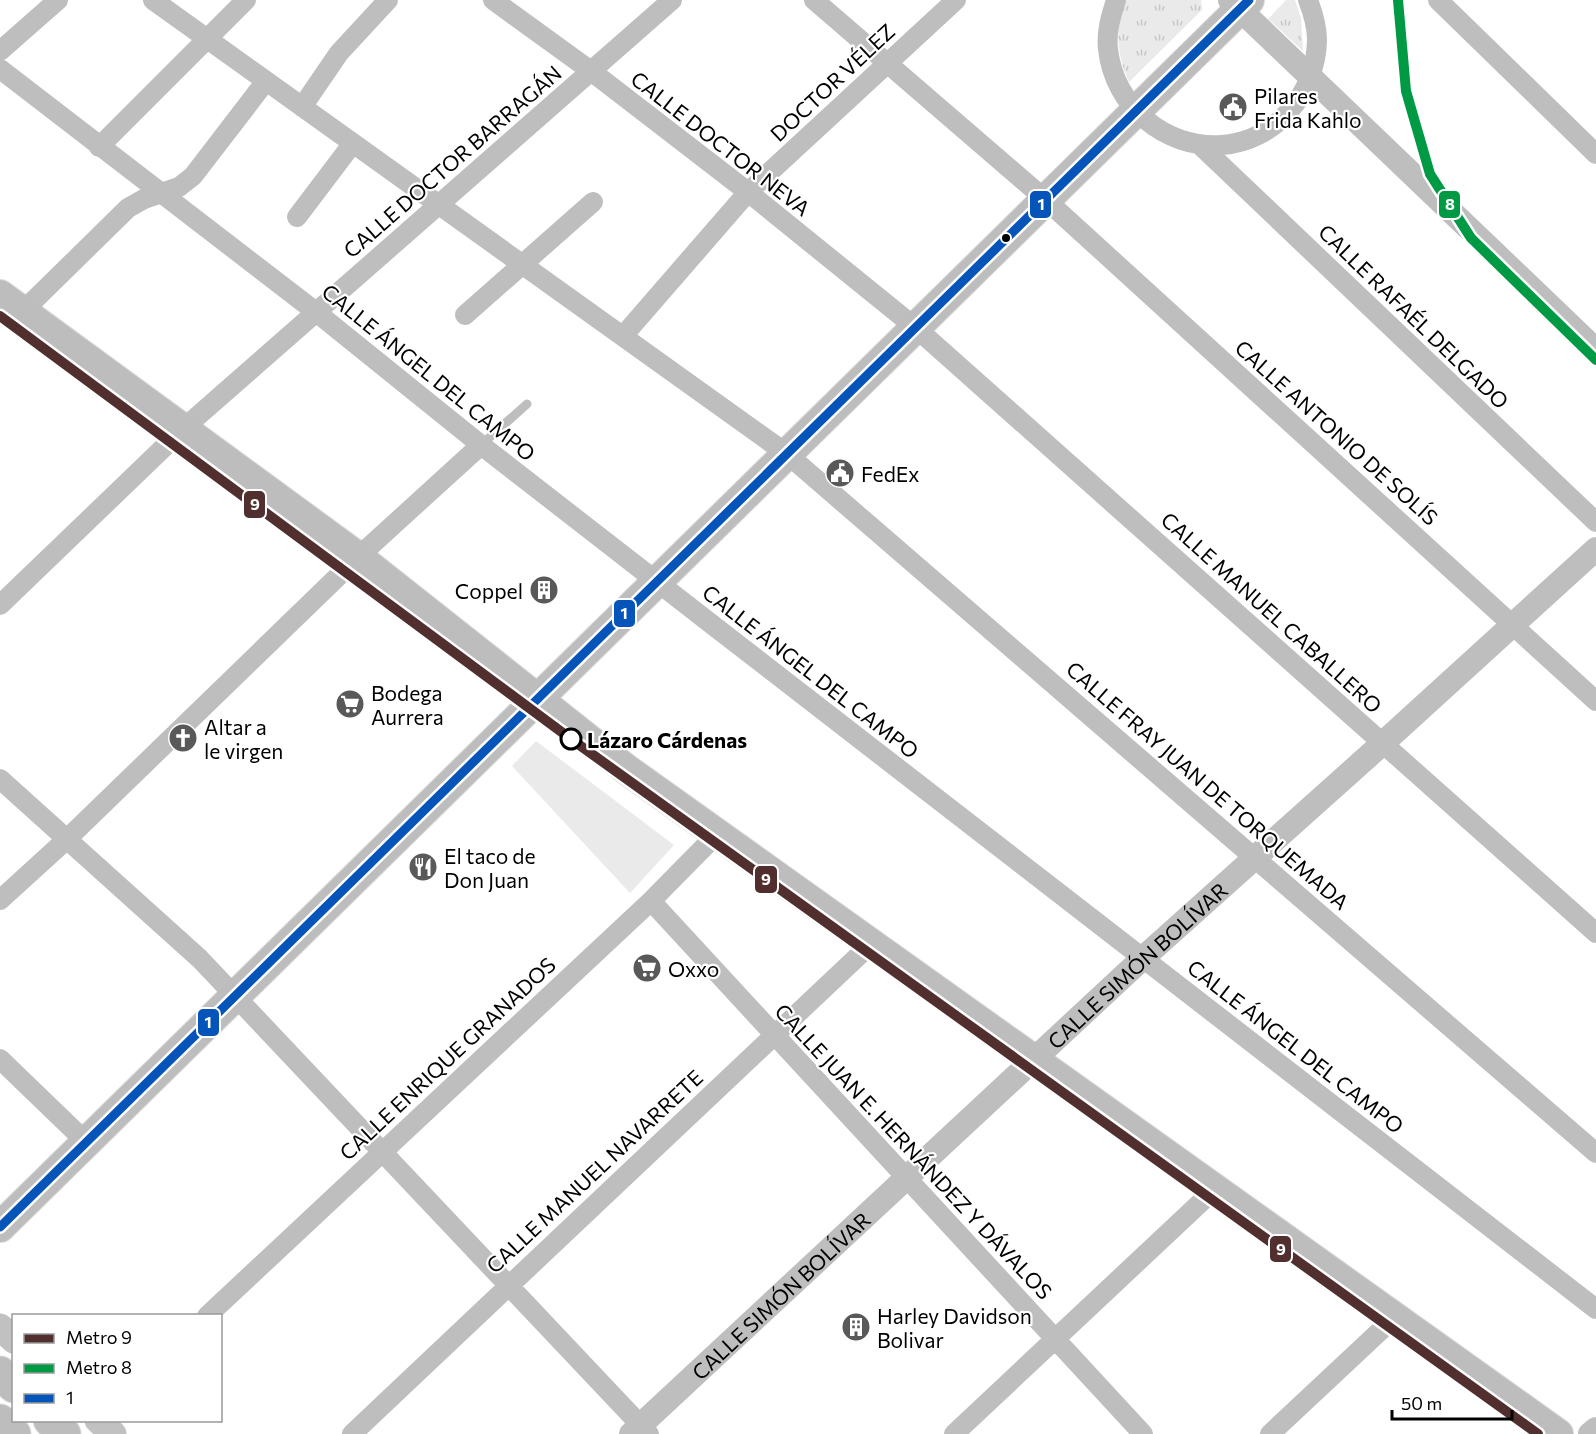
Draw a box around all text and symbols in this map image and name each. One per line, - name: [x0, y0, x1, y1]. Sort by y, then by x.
- street label: DOCTOR VÉLEZ: [765, 18, 899, 146]
- street label: CALLE DOCTOR BARRAGÁN: [338, 60, 566, 262]
- street label: CALLE DOCTOR NEVA: [627, 65, 815, 221]
- place label: Pilares Frida Kahlo: [1254, 83, 1362, 132]
- public building icon: Pilares Frida Kahlo: [1217, 91, 1249, 123]
- line badge: 1: [1029, 190, 1052, 219]
- line badge: 8: [1438, 190, 1461, 219]
- text: 1: [1037, 194, 1045, 213]
- text: 8: [1445, 194, 1455, 213]
- street label: CALLE RAFAÉL DELGADO: [1314, 219, 1514, 413]
- unlabelled marker: [1000, 232, 1012, 244]
- street label: CALLE ÁNGEL DEL CAMPO: [317, 278, 541, 466]
- street label: CALLE ANTONIO DE SOLÍS: [1230, 334, 1444, 530]
- public building icon: FedEx: [824, 457, 856, 489]
- place label: FedEx: [861, 461, 919, 486]
- line badge: 9: [243, 490, 266, 519]
- text: 9: [250, 494, 260, 513]
- street label: CALLE MANUEL CABALLERO: [1157, 506, 1387, 718]
- building icon: Coppel: [528, 574, 560, 606]
- place label: Coppel: [455, 578, 523, 603]
- street label: CALLE ÁNGEL DEL CAMPO: [698, 579, 924, 763]
- line badge: 1: [613, 599, 636, 628]
- text: 1: [620, 603, 628, 622]
- street label: CALLE FRAY JUAN DE TORQUEMADA: [1062, 656, 1354, 914]
- place label: Bodega Aurrera: [371, 680, 444, 729]
- supermarket icon: Bodega Aurrera: [334, 688, 366, 720]
- place label: Altar a le virgen: [204, 714, 283, 763]
- church icon: Altar a le virgen: [167, 722, 199, 754]
- place label: Lázaro Cárdenas: [587, 727, 747, 752]
- marker: Lázaro Cárdenas: [560, 728, 582, 750]
- place label: El taco de Don Juan: [444, 843, 536, 892]
- restaurant icon: El taco de Don Juan: [407, 851, 439, 883]
- line badge: 9: [754, 865, 778, 894]
- text: 9: [761, 869, 771, 888]
- street label: CALLE SIMÓN BOLÍVAR: [1042, 877, 1232, 1053]
- street label: CALLE ENRIQUE GRANADOS: [334, 951, 560, 1165]
- supermarket icon: Oxxo: [631, 952, 663, 984]
- street label: CALLE ÁNGEL DEL CAMPO: [1183, 954, 1409, 1138]
- place label: Oxxo: [668, 956, 719, 981]
- street label: CALLE JUAN E. HERNÁNDEZ Y DÁVALOS: [770, 998, 1058, 1304]
- line badge: 1: [197, 1008, 220, 1037]
- text: 1: [204, 1012, 212, 1031]
- street label: CALLE MANUEL NAVARRETE: [481, 1064, 707, 1278]
- street label: CALLE SIMÓN BOLÍVAR: [686, 1206, 875, 1384]
- line badge: 9: [1269, 1235, 1292, 1263]
- text: 9: [1276, 1239, 1286, 1258]
- place label: Harley Davidson Bolivar: [877, 1303, 1032, 1352]
- building icon: Harley Davidson Bolivar: [840, 1311, 872, 1343]
- legend: [12, 1314, 222, 1422]
- text: Metro 9: [66, 1326, 132, 1348]
- text: Metro 8: [66, 1356, 132, 1378]
- scale bar: [1392, 1383, 1512, 1421]
- text: 1: [66, 1386, 74, 1408]
- text: 50 m: [1401, 1392, 1442, 1414]

